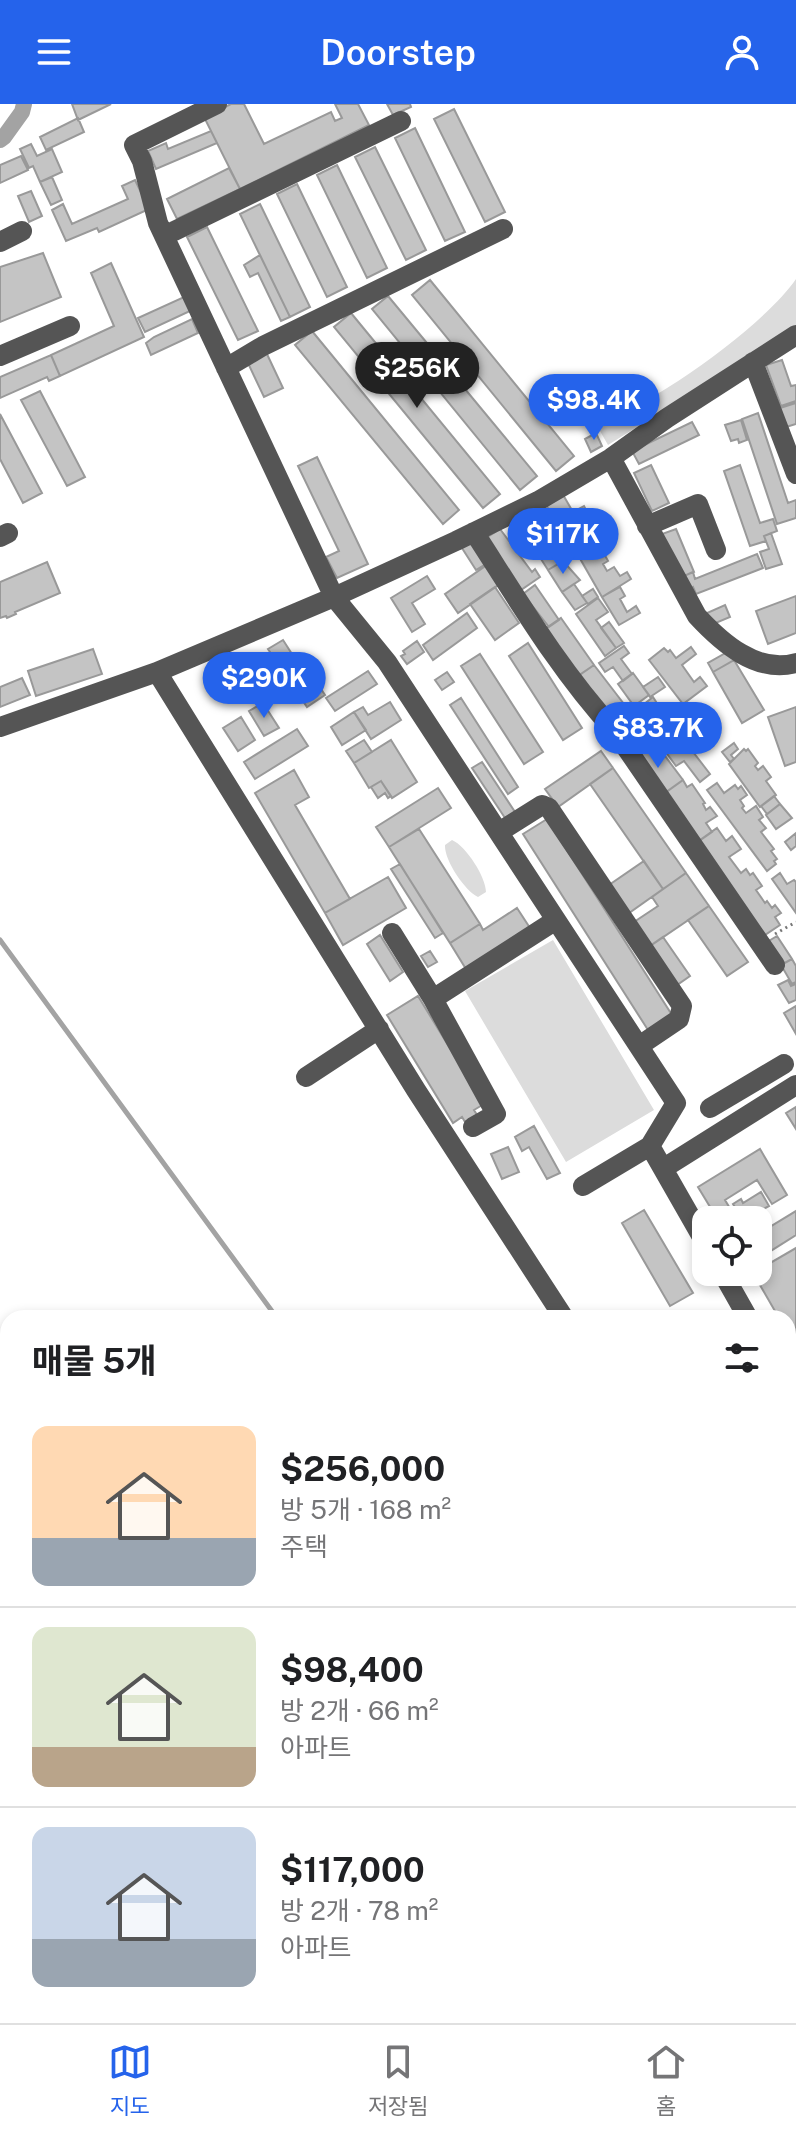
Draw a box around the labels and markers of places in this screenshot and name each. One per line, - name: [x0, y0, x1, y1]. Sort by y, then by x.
- pin: $256K: [361, 342, 473, 410]
- pin: $98.4K: [529, 374, 659, 442]
- pin: $117K: [507, 508, 619, 576]
- pin: $290K: [208, 652, 320, 720]
- pin: $83.7K: [593, 702, 723, 770]

